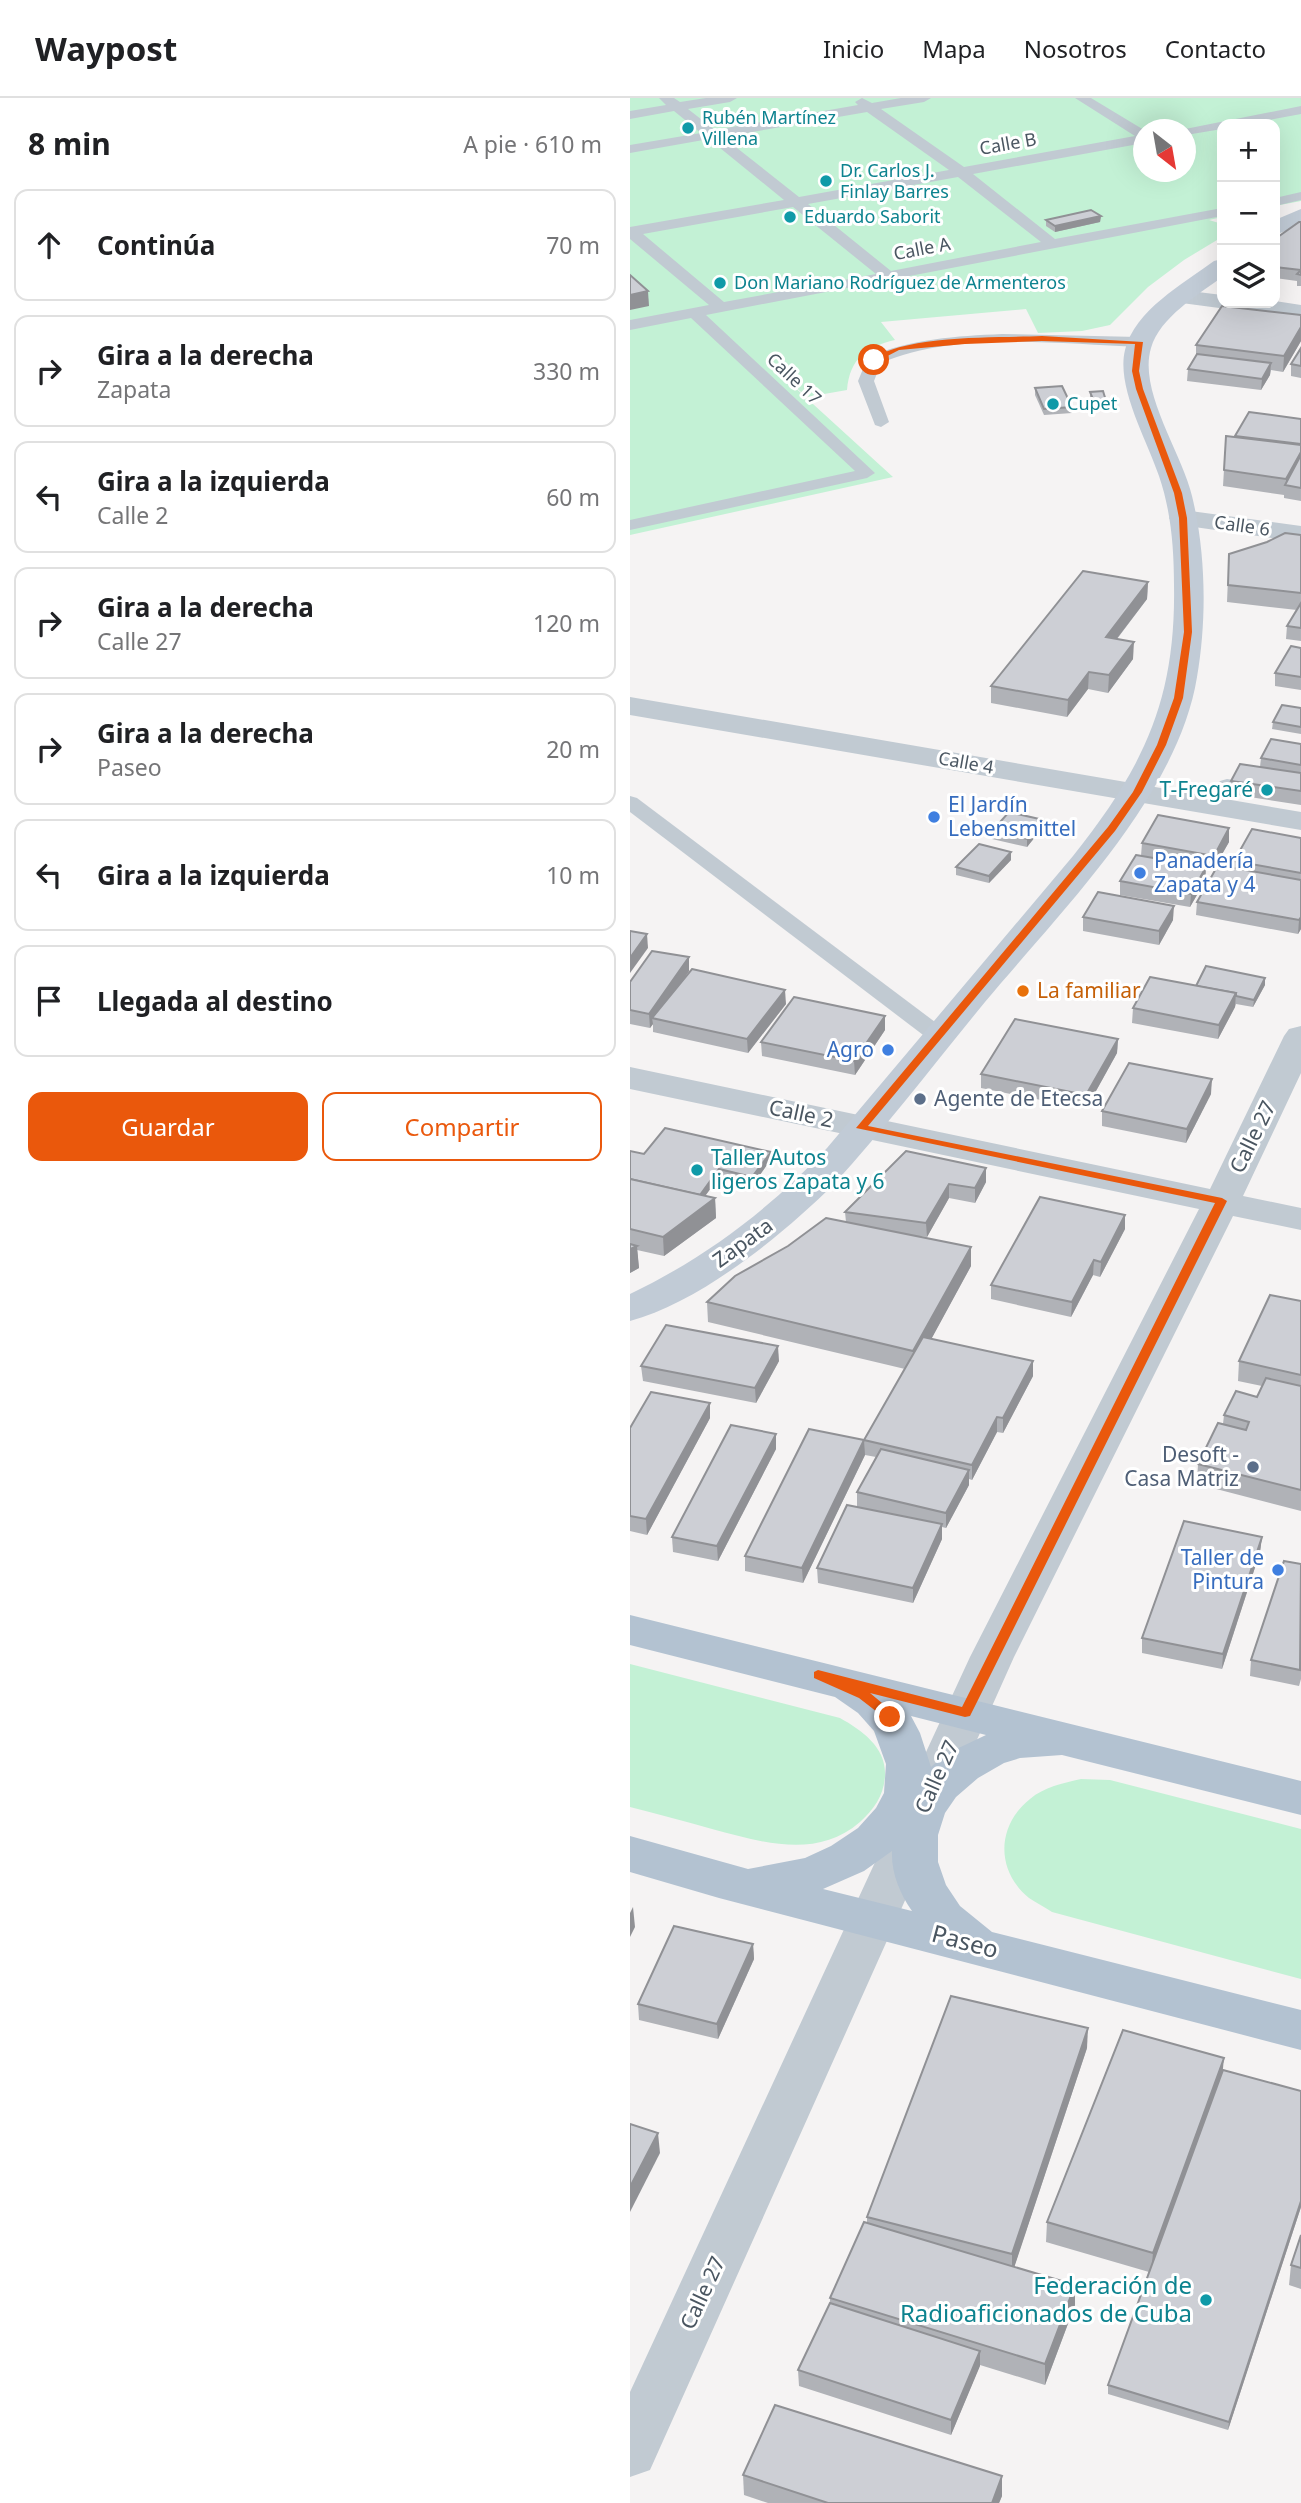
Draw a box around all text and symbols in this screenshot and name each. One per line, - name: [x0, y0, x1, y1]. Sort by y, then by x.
- text: Waypost: [35, 26, 177, 71]
- text: Inicio: [823, 32, 884, 65]
- text: Mapa: [922, 32, 986, 65]
- text: Nosotros: [1024, 32, 1127, 65]
- text: Contacto: [1165, 32, 1266, 65]
- place label: Rubén Martínez Villena: [702, 105, 836, 150]
- north arrow: [1133, 119, 1196, 182]
- map controls: [1217, 119, 1280, 308]
- button: +: [1217, 119, 1280, 182]
- marker: Rubén Martínez Villena: [680, 120, 696, 136]
- text: 8 min: [28, 123, 111, 164]
- street label: Calle B: [978, 126, 1038, 160]
- text: A pie · 610 m: [463, 128, 602, 160]
- place label: Dr. Carlos J. Finlay Barres: [840, 158, 949, 203]
- marker: Dr. Carlos J. Finlay Barres: [818, 173, 834, 189]
- button: −: [1217, 182, 1280, 245]
- place label: Eduardo Saborit: [804, 204, 941, 228]
- marker: Eduardo Saborit: [782, 209, 798, 225]
- icon: ahead: [30, 226, 68, 264]
- text: Continúa: [97, 227, 215, 263]
- text: 70 m: [546, 229, 600, 261]
- street label: Calle A: [891, 231, 953, 265]
- button: layers: [1217, 245, 1280, 308]
- place label: Don Mariano Rodríguez de Armenteros: [734, 270, 1066, 294]
- marker: Don Mariano Rodríguez de Armenteros: [712, 275, 728, 291]
- text: Gira a la derecha: [97, 337, 314, 373]
- route start: [858, 344, 889, 375]
- street label: Calle 17: [762, 347, 827, 410]
- icon: right: [30, 352, 68, 390]
- text: 330 m: [533, 355, 600, 387]
- text: Zapata: [97, 373, 171, 405]
- place label: Cupet: [1067, 391, 1118, 415]
- marker: Cupet: [1045, 396, 1061, 412]
- text: Gira a la izquierda: [97, 463, 330, 499]
- icon: left: [30, 478, 68, 516]
- text: 60 m: [546, 481, 600, 513]
- text: Calle 2: [97, 499, 168, 531]
- street label: Calle 6: [1213, 509, 1271, 541]
- text: Gira a la derecha: [97, 589, 314, 625]
- icon: right: [30, 604, 68, 642]
- text: 120 m: [533, 607, 600, 639]
- text: Calle 27: [97, 625, 182, 657]
- text: Gira a la derecha: [97, 715, 314, 751]
- icon: right: [30, 730, 68, 768]
- text: 20 m: [546, 733, 600, 765]
- street label: Calle 4: [937, 745, 996, 779]
- text: Paseo: [97, 751, 162, 783]
- place label: T-Fregaré: [1160, 775, 1253, 803]
- marker: T-Fregaré: [1259, 782, 1275, 798]
- place label: El Jardín Lebensmittel: [948, 790, 1076, 842]
- marker: El Jardín Lebensmittel: [926, 809, 942, 825]
- place label: Panadería Zapata y 4: [1154, 846, 1256, 898]
- icon: left: [30, 856, 68, 894]
- text: Gira a la izquierda: [97, 857, 330, 893]
- text: 10 m: [546, 859, 600, 891]
- marker: Panadería Zapata y 4: [1132, 865, 1148, 881]
- place label: La familiar: [1037, 976, 1141, 1004]
- icon: arrive: [30, 982, 68, 1020]
- text: Llegada al destino: [97, 983, 333, 1019]
- marker: La familiar: [1015, 983, 1031, 999]
- place label: Agro: [827, 1035, 874, 1063]
- marker: Agro: [880, 1042, 896, 1058]
- place label: Agente de Etecsa: [934, 1084, 1103, 1112]
- marker: Agente de Etecsa: [912, 1091, 928, 1107]
- button: Guardar: [28, 1092, 308, 1161]
- button: Compartir: [322, 1092, 602, 1161]
- street label: Calle 2: [766, 1093, 836, 1133]
- street label: Calle 27: [1223, 1096, 1282, 1177]
- place label: Taller Autos ligeros Zapata y 6: [711, 1143, 885, 1195]
- marker: Taller Autos ligeros Zapata y 6: [689, 1162, 705, 1178]
- street label: Zapata: [707, 1211, 778, 1273]
- place label: Desoft - Casa Matriz: [1124, 1440, 1239, 1492]
- marker: Desoft - Casa Matriz: [1245, 1459, 1261, 1475]
- place label: Taller de Pintura: [1181, 1543, 1264, 1595]
- marker: Taller de Pintura: [1270, 1562, 1286, 1578]
- route end: [874, 1701, 905, 1732]
- street label: Calle 27: [908, 1736, 965, 1818]
- street label: Paseo: [928, 1916, 1002, 1965]
- street label: Calle 27: [673, 2252, 731, 2333]
- place label: Federación de Radioaficionados de Cuba: [900, 2268, 1192, 2329]
- marker: Federación de Radioaficionados de Cuba: [1198, 2292, 1214, 2308]

